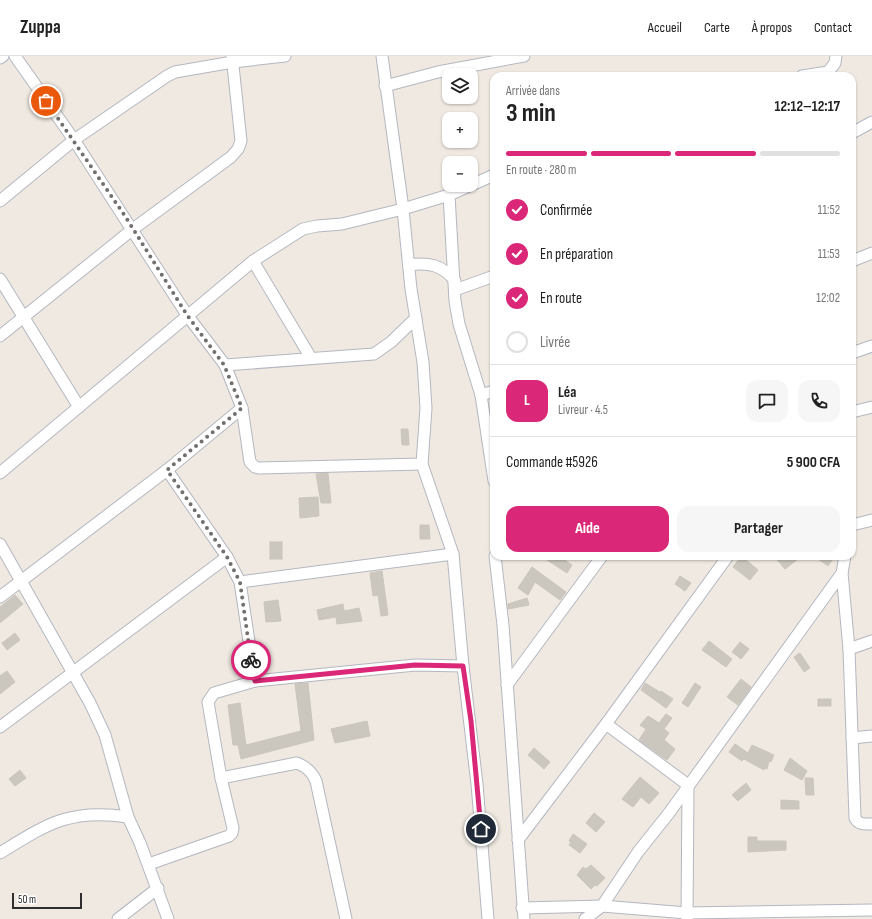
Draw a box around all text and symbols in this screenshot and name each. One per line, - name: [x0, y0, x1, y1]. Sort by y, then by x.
- text: Zuppa: [20, 16, 61, 39]
- text: Accueil: [648, 19, 682, 36]
- text: Carte: [704, 19, 730, 36]
- text: À propos: [752, 19, 792, 36]
- text: Contact: [814, 19, 852, 36]
- map controls: [442, 68, 478, 192]
- button: layers: [442, 68, 478, 104]
- text: Arrivée dans: [506, 83, 560, 99]
- pin: [29, 84, 63, 118]
- icon: bag: [35, 90, 57, 112]
- text: 12:12–12:17: [774, 97, 840, 116]
- text: 3 min: [506, 98, 556, 129]
- button: +: [442, 112, 478, 148]
- button: −: [442, 156, 478, 192]
- text: En route · 280 m: [506, 162, 576, 178]
- icon: check: [506, 199, 528, 221]
- text: Confirmée: [540, 201, 592, 220]
- text: 11:52: [818, 202, 840, 218]
- icon: check: [506, 243, 528, 265]
- text: En préparation: [540, 245, 613, 264]
- text: 11:53: [818, 246, 840, 262]
- icon: check: [506, 287, 528, 309]
- text: En route: [540, 289, 582, 308]
- text: 12:02: [816, 290, 840, 306]
- text: Livrée: [540, 333, 570, 352]
- button: chat: [746, 380, 788, 422]
- button: phone: [798, 380, 840, 422]
- text: Léa: [558, 383, 576, 402]
- text: L: [524, 391, 530, 410]
- text: Livreur · 4.5: [558, 402, 608, 418]
- text: Commande #5926: [506, 453, 598, 472]
- text: 5 900 CFA: [787, 453, 840, 472]
- button: Aide: [506, 506, 669, 552]
- button: Partager: [677, 506, 840, 552]
- courier: [231, 640, 271, 680]
- icon: bike: [240, 649, 262, 671]
- pin: [464, 812, 498, 846]
- icon: home: [470, 818, 492, 840]
- scale bar: [12, 891, 82, 910]
- text: 50 m: [18, 893, 36, 906]

